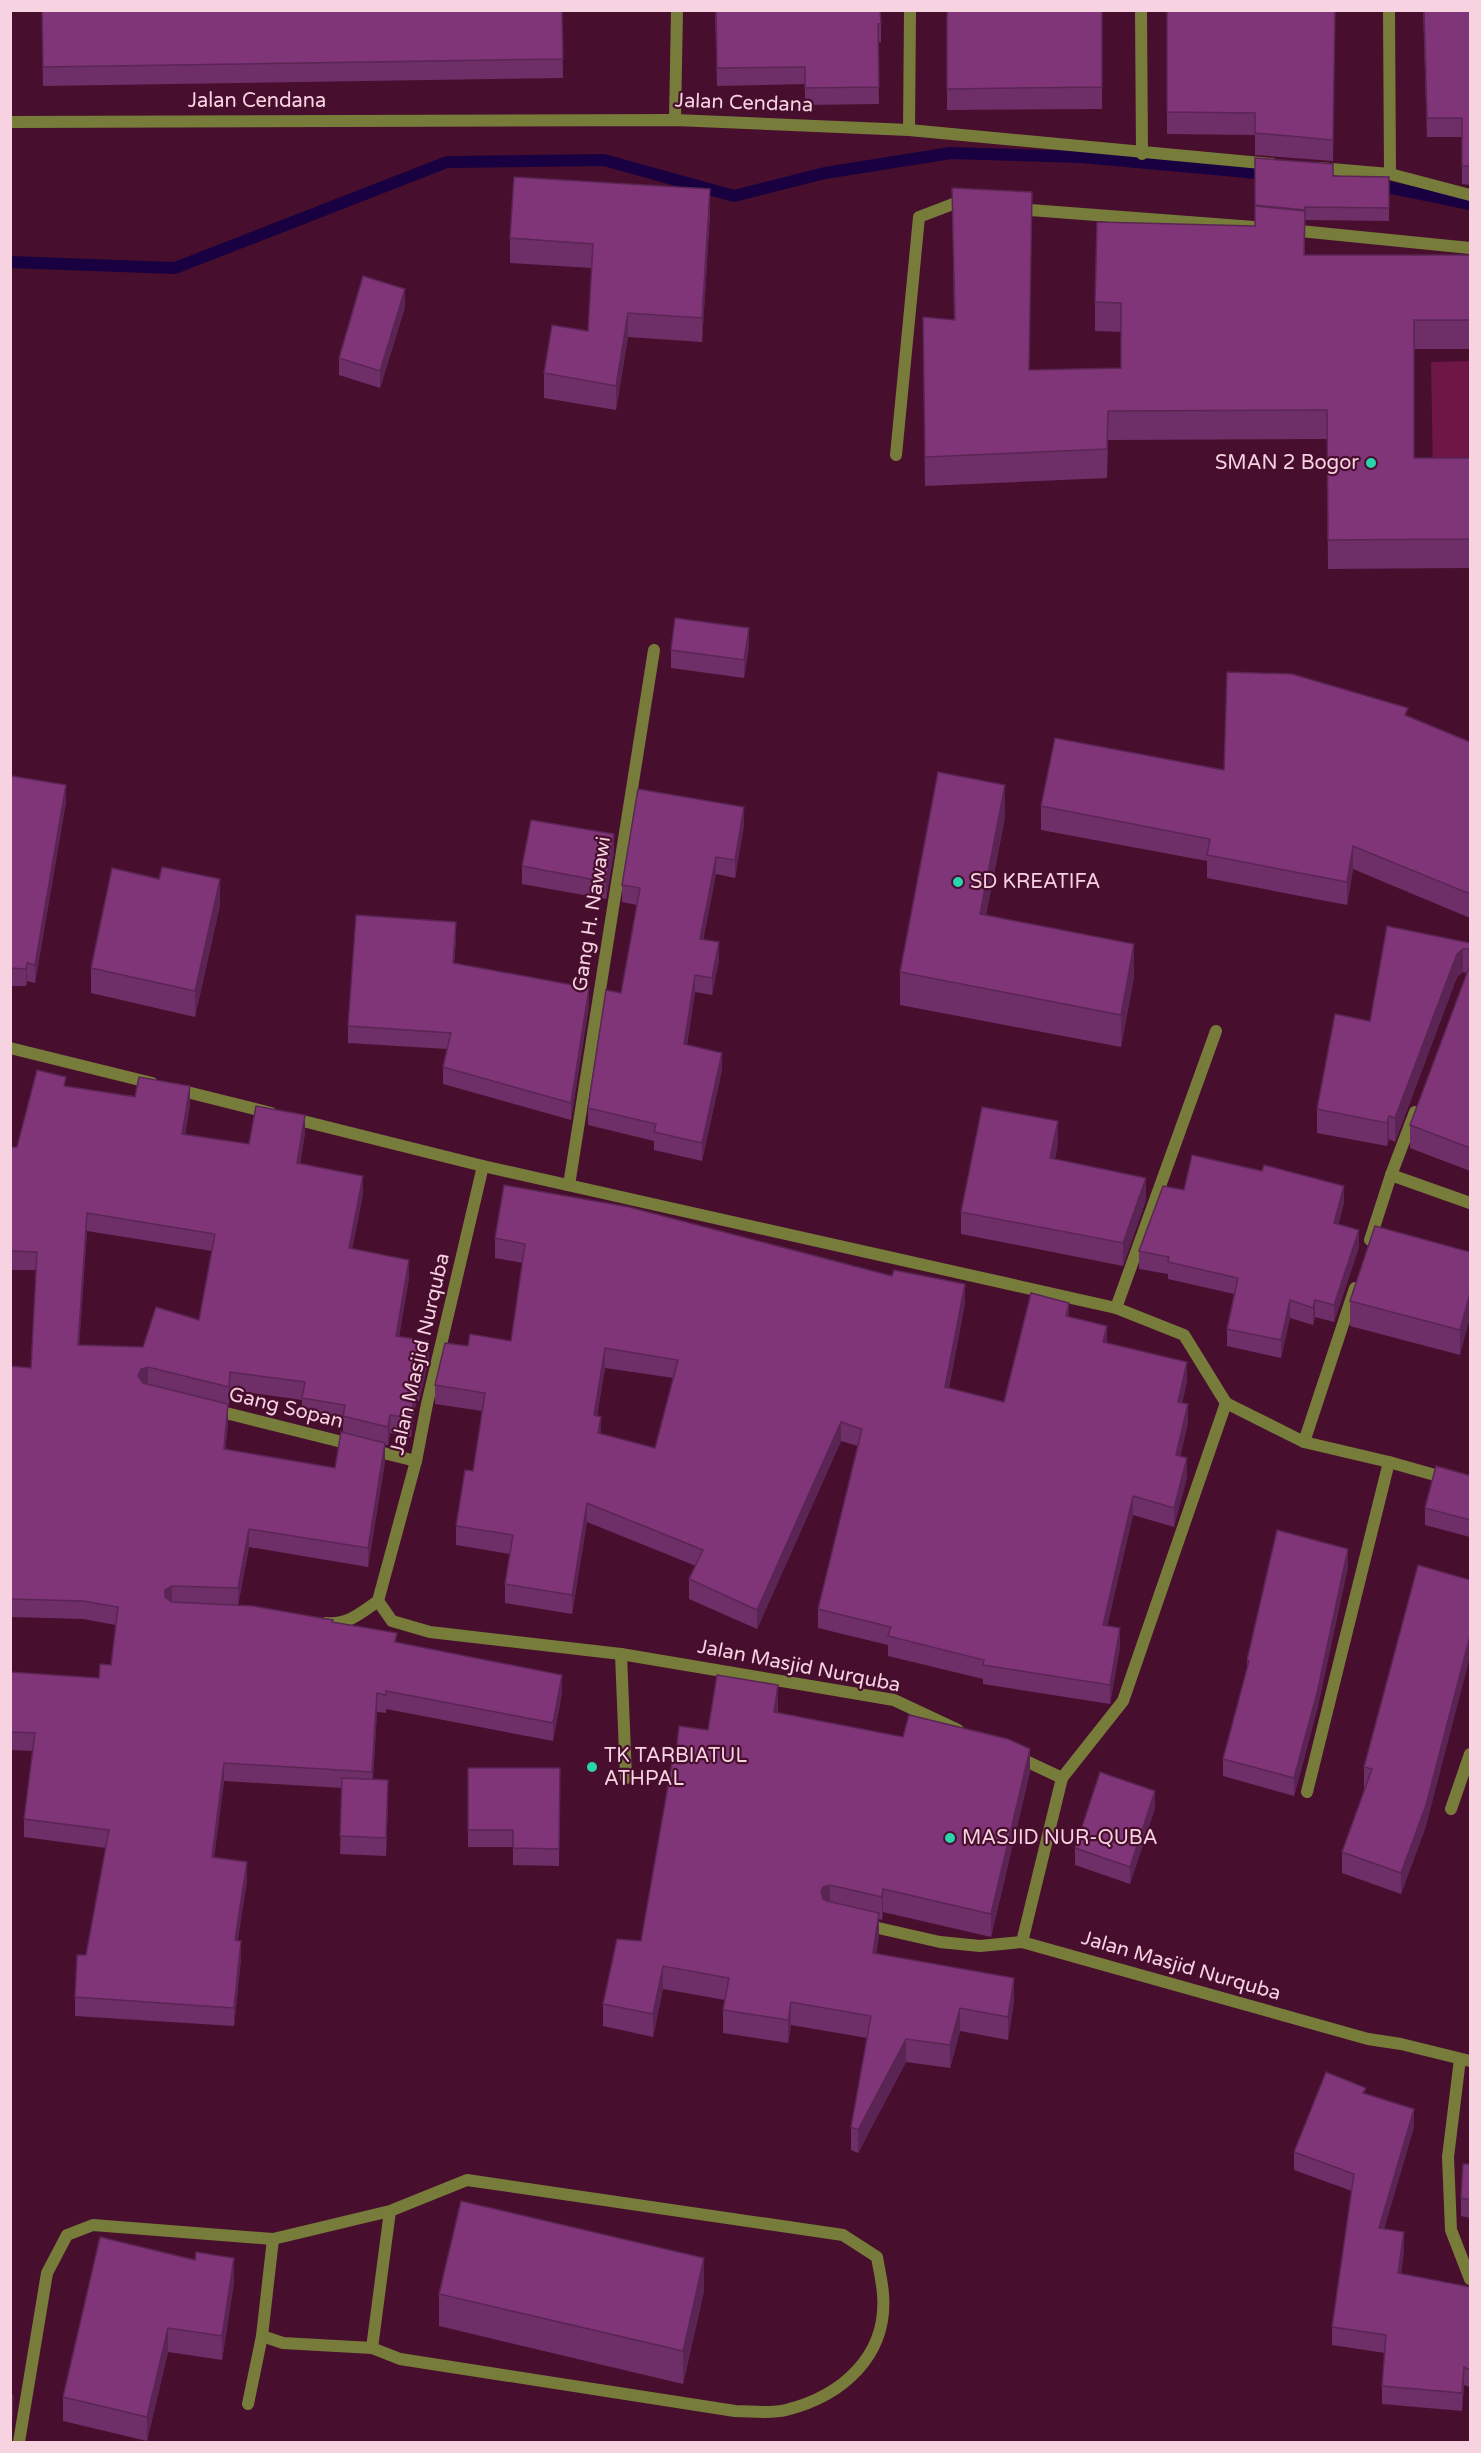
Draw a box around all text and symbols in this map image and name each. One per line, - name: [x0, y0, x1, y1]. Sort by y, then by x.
- street label: Jalan Cendana: [188, 89, 326, 113]
- street label: Jalan Cendana: [674, 89, 814, 117]
- place label: SMAN 2 Bogor: [1215, 451, 1359, 475]
- marker: SMAN 2 Bogor: [1364, 456, 1378, 470]
- street label: Gang H. Nawawi: [568, 835, 616, 993]
- place label: SD KREATIFA: [970, 870, 1101, 894]
- marker: SD KREATIFA: [951, 875, 965, 889]
- street label: Jalan Masjid Nurquba: [385, 1251, 455, 1457]
- street label: Gang Sopan: [226, 1382, 346, 1434]
- street label: Jalan Masjid Nurquba: [696, 1635, 902, 1697]
- place label: TK TARBIATUL ATHPAL: [604, 1744, 747, 1791]
- marker: TK TARBIATUL ATHPAL: [585, 1760, 599, 1774]
- place label: MASJID NUR-QUBA: [962, 1826, 1158, 1850]
- marker: MASJID NUR-QUBA: [943, 1831, 957, 1845]
- street label: Jalan Masjid Nurquba: [1079, 1926, 1283, 2006]

